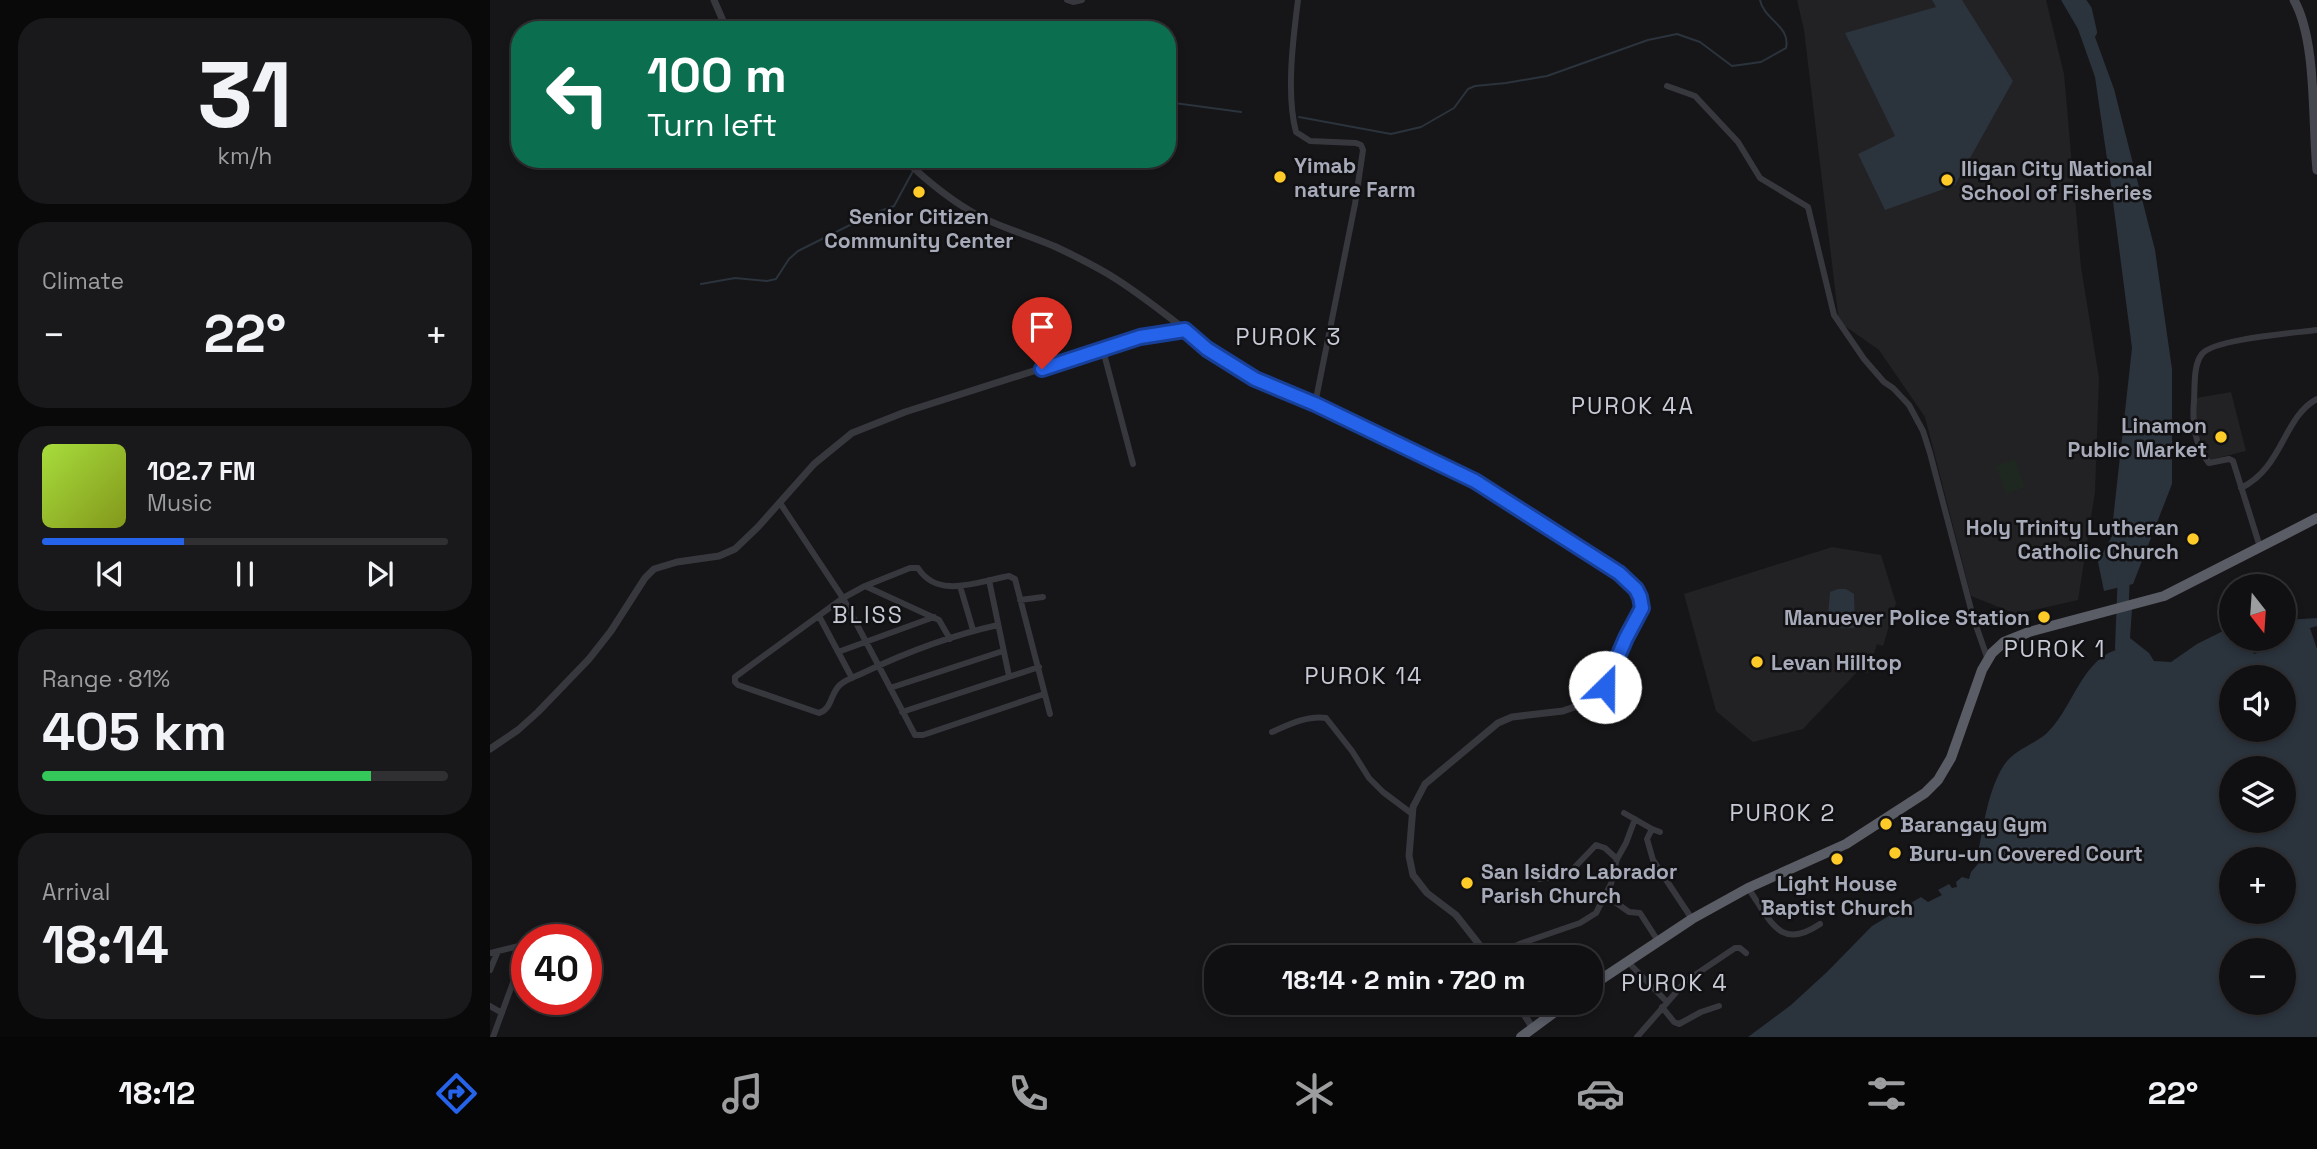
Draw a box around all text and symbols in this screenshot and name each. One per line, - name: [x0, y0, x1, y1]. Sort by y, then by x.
- text: 31: [198, 37, 292, 154]
- text: 100 m: [647, 44, 787, 106]
- icon: left: [532, 49, 623, 140]
- text: Turn left: [647, 105, 777, 145]
- text: km/h: [218, 141, 272, 171]
- place label: Yimab nature Farm: [1294, 152, 1416, 203]
- place label: Iligan City National School of Fisheries: [1961, 155, 2153, 206]
- marker: Yimab nature Farm: [1272, 169, 1288, 185]
- marker: Iligan City National School of Fisheries: [1939, 172, 1955, 188]
- marker: Senior Citizen Community Center: [911, 184, 927, 200]
- place label: Senior Citizen Community Center: [824, 203, 1014, 254]
- text: Climate: [42, 266, 124, 296]
- pin: [1012, 297, 1072, 369]
- text: 22°: [204, 301, 286, 367]
- icon: arrive: [1023, 308, 1061, 346]
- text: −: [42, 311, 66, 359]
- text: +: [424, 311, 448, 359]
- district label: PUROK 3: [1236, 322, 1342, 352]
- district label: PUROK 4A: [1571, 391, 1695, 421]
- place label: Linamon Public Market: [2068, 412, 2207, 463]
- marker: Linamon Public Market: [2213, 429, 2229, 445]
- text: 102.7 FM: [147, 454, 256, 488]
- text: Music: [147, 488, 212, 518]
- place label: Holy Trinity Lutheran Catholic Church: [1966, 514, 2179, 565]
- marker: Holy Trinity Lutheran Catholic Church: [2185, 531, 2201, 547]
- icon: previous: [91, 555, 129, 593]
- icon: pause: [226, 555, 264, 593]
- icon: next: [361, 555, 399, 593]
- north arrow: [2219, 574, 2296, 651]
- map controls: [2219, 574, 2296, 1015]
- district label: BLISS: [832, 600, 904, 630]
- place label: Manuever Police Station: [1784, 604, 2030, 631]
- marker: Manuever Police Station: [2036, 609, 2052, 625]
- district label: PUROK 1: [2004, 634, 2106, 664]
- place label: Levan Hilltop: [1771, 649, 1902, 676]
- position arrow: [1568, 650, 1642, 724]
- marker: Levan Hilltop: [1749, 654, 1765, 670]
- district label: PUROK 14: [1305, 661, 1423, 691]
- text: Range · 81%: [42, 664, 170, 694]
- button: sound: [2219, 665, 2296, 742]
- text: 405 km: [42, 699, 227, 765]
- button: layers: [2219, 756, 2296, 833]
- district label: PUROK 2: [1730, 798, 1836, 828]
- place label: Barangay Gym: [1900, 811, 2048, 838]
- marker: Barangay Gym: [1878, 816, 1894, 832]
- place label: Buru-un Covered Court: [1909, 840, 2143, 867]
- marker: Buru-un Covered Court: [1887, 845, 1903, 861]
- button: +: [2219, 847, 2296, 924]
- marker: Light House Baptist Church: [1829, 851, 1845, 867]
- place label: San Isidro Labrador Parish Church: [1481, 858, 1677, 909]
- place label: Light House Baptist Church: [1761, 870, 1913, 921]
- marker: San Isidro Labrador Parish Church: [1459, 875, 1475, 891]
- text: Arrival: [42, 877, 110, 907]
- text: 18:14: [42, 912, 169, 978]
- speed limit sign: 40: [511, 924, 602, 1015]
- button: −: [2219, 938, 2296, 1015]
- text: 18:14 · 2 min · 720 m: [1282, 963, 1525, 997]
- district label: PUROK 4: [1621, 968, 1729, 998]
- icon: directions: [432, 1069, 481, 1118]
- icon: music: [718, 1069, 767, 1118]
- icon: phone: [1004, 1069, 1053, 1118]
- icon: climate: [1290, 1069, 1339, 1118]
- icon: car: [1576, 1069, 1625, 1118]
- icon: filters: [1862, 1069, 1911, 1118]
- text: 18:12: [118, 1073, 195, 1113]
- text: 22°: [2148, 1073, 2198, 1113]

